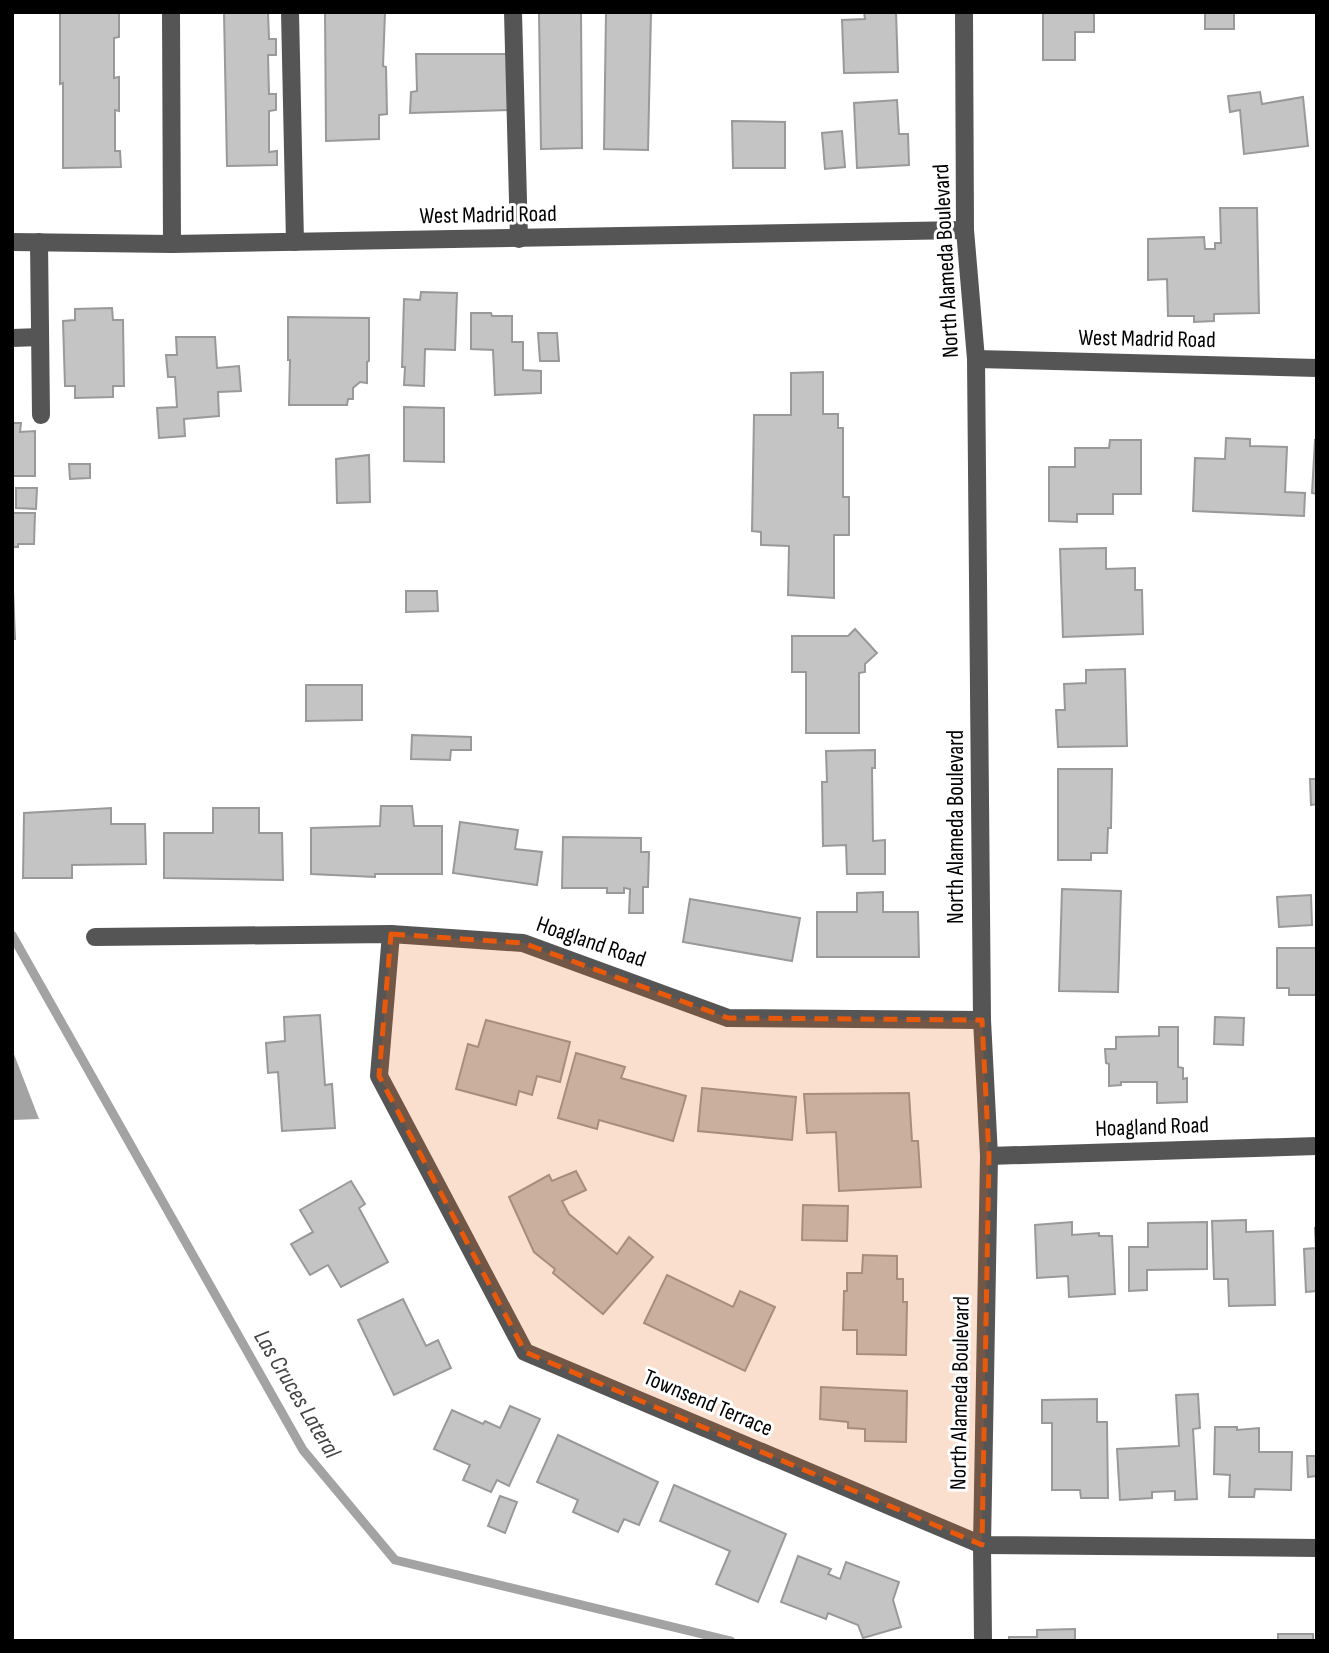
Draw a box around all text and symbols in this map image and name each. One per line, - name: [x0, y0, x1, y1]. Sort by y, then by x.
- street label: North Alameda Boulevard: [927, 163, 965, 359]
- street label: West Madrid Road: [419, 200, 557, 230]
- street label: West Madrid Road: [1078, 324, 1216, 354]
- street label: North Alameda Boulevard: [942, 730, 970, 924]
- street label: Hoagland Road: [533, 910, 649, 974]
- street label: Hoagland Road: [1095, 1111, 1209, 1143]
- street label: North Alameda Boulevard: [944, 1296, 976, 1490]
- water label: Las Cruces Lateral: [247, 1325, 347, 1464]
- street label: Townsend Terrace: [639, 1363, 777, 1443]

